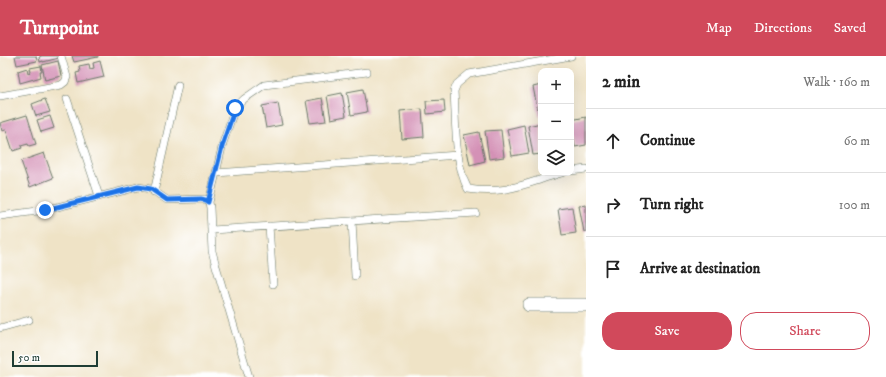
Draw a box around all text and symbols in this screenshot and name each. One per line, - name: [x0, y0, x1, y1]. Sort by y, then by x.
- text: Turnpoint: [20, 17, 99, 40]
- text: Map: [706, 19, 732, 37]
- text: Directions: [754, 19, 812, 37]
- text: Saved: [834, 19, 866, 37]
- map controls: [538, 68, 574, 176]
- button: +: [538, 68, 574, 104]
- text: 2 min: [602, 71, 640, 93]
- text: Walk · 160 m: [803, 74, 870, 90]
- route start: [226, 99, 244, 117]
- button: −: [538, 104, 574, 140]
- icon: ahead: [602, 130, 624, 152]
- text: Continue: [640, 131, 695, 150]
- text: 60 m: [844, 133, 870, 149]
- button: layers: [538, 140, 574, 176]
- icon: right: [602, 194, 624, 216]
- text: Turn right: [640, 195, 703, 214]
- text: 100 m: [839, 197, 870, 213]
- route end: [36, 201, 54, 219]
- icon: arrive: [602, 258, 624, 280]
- text: Arrive at destination: [640, 259, 760, 278]
- button: Save: [602, 312, 732, 350]
- button: Share: [740, 312, 870, 350]
- scale bar: [12, 349, 98, 368]
- text: 50 m: [18, 351, 40, 365]

